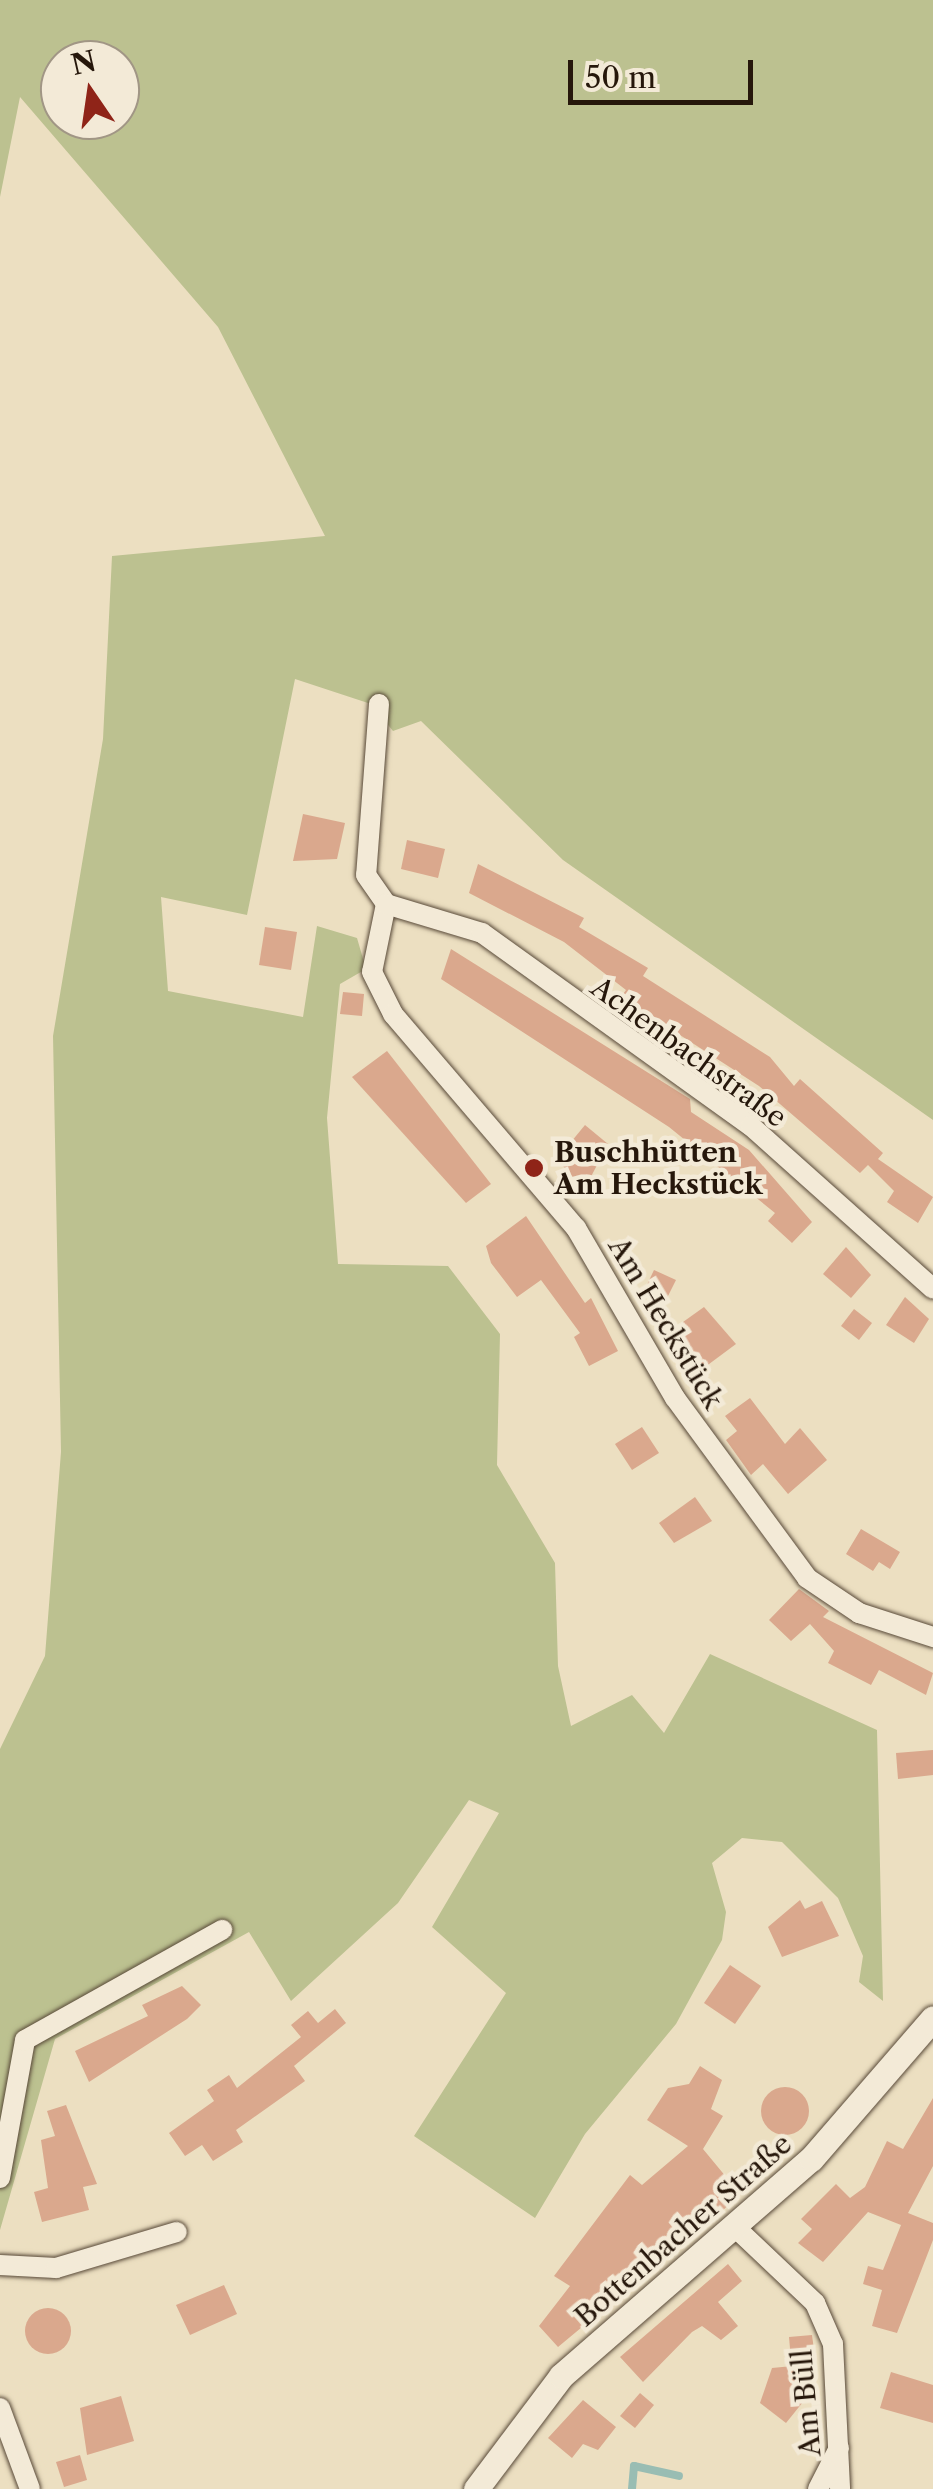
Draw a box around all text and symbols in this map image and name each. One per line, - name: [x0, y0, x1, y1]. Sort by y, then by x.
- north arrow: [40, 40, 140, 140]
- scale bar: [573, 40, 758, 102]
- text: N: [68, 43, 99, 82]
- text: 50 m: [585, 59, 656, 96]
- street label: Achenbachstraße: [585, 970, 793, 1134]
- place label: Buschhütten Am Heckstück: [554, 1135, 763, 1201]
- marker: Buschhütten Am Heckstück: [523, 1157, 545, 1179]
- street label: Am Heckstück: [602, 1231, 730, 1415]
- street label: Bottenbacher Straße: [568, 2127, 798, 2333]
- street label: Am Büll: [785, 2348, 827, 2458]

